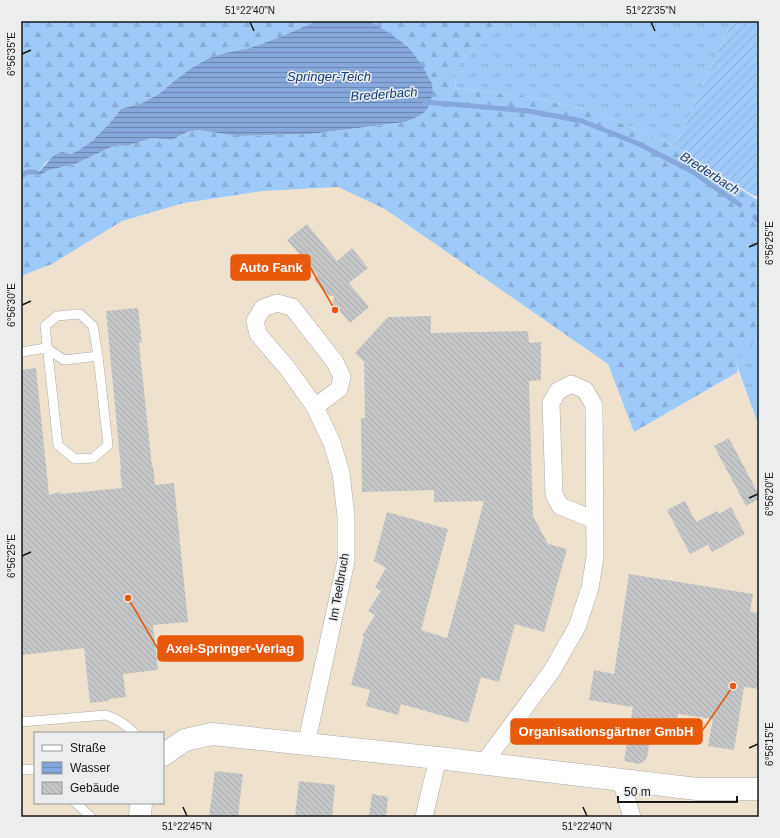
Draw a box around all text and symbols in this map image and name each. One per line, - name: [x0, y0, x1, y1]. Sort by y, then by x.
- text: 51°22'40"N: [225, 5, 275, 16]
- text: 51°22'35"N: [626, 5, 676, 16]
- text: 6°56'35"E: [6, 32, 17, 76]
- water label: Springer-Teich: [287, 69, 371, 84]
- water label: Brederbach: [350, 84, 418, 104]
- water label: Brederbach: [678, 148, 742, 198]
- text: 6°56'25"E: [764, 221, 775, 265]
- callout: Auto Fank: [231, 255, 310, 280]
- text: Auto Fank: [239, 260, 304, 275]
- text: 6°56'30"E: [6, 283, 17, 327]
- text: 6°56'20"E: [764, 472, 775, 516]
- text: 6°56'25"E: [6, 534, 17, 578]
- street label: Im Teelbruch: [326, 552, 352, 622]
- callout: Axel-Springer-Verlag: [158, 636, 303, 661]
- text: Axel-Springer-Verlag: [166, 641, 294, 656]
- callout: Organisationsgärtner GmbH: [511, 719, 702, 744]
- text: 6°56'15"E: [764, 722, 775, 766]
- text: Organisationsgärtner GmbH: [519, 724, 693, 739]
- legend: [34, 732, 164, 804]
- text: Straße: [70, 741, 106, 755]
- text: Wasser: [70, 761, 110, 775]
- scale bar: [618, 778, 737, 804]
- text: Gebäude: [70, 781, 120, 795]
- text: 50 m: [624, 785, 651, 799]
- text: 51°22'45"N: [162, 821, 212, 832]
- text: 51°22'40"N: [562, 821, 612, 832]

